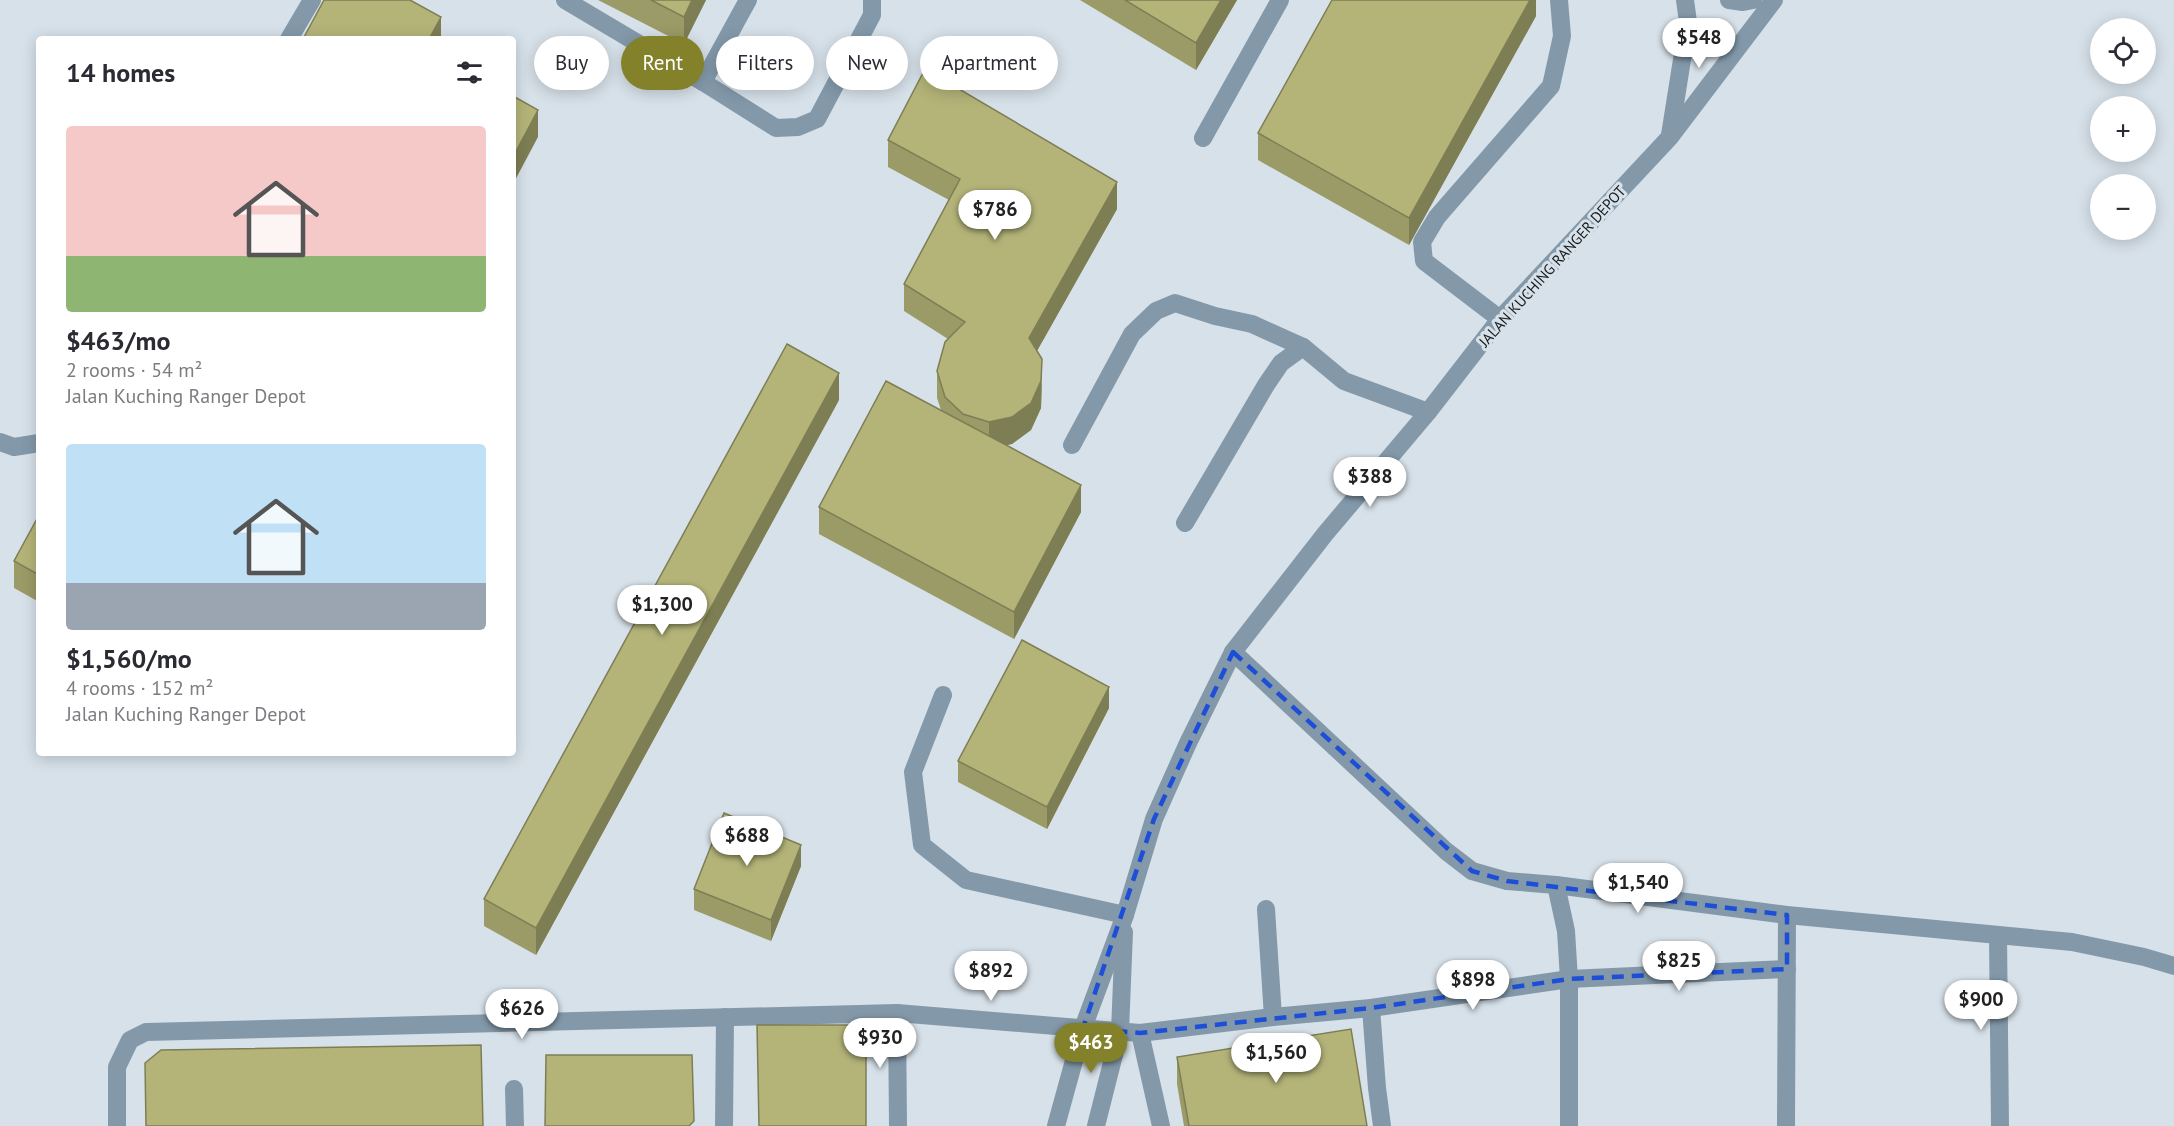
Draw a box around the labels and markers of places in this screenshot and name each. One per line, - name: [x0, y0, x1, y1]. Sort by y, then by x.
- pin: $548: [1663, 18, 1735, 69]
- pin: $786: [959, 190, 1031, 241]
- pin: $388: [1334, 457, 1406, 508]
- pin: $1,300: [613, 585, 711, 636]
- pin: $688: [711, 816, 783, 867]
- pin: $1,540: [1589, 863, 1687, 914]
- pin: $825: [1643, 941, 1715, 992]
- pin: $892: [955, 951, 1027, 1002]
- pin: $898: [1437, 960, 1509, 1011]
- pin: $900: [1945, 980, 2017, 1031]
- pin: $626: [486, 989, 558, 1040]
- pin: $930: [844, 1018, 916, 1069]
- pin: $463: [1055, 1023, 1127, 1074]
- pin: $1,560: [1227, 1033, 1325, 1084]

